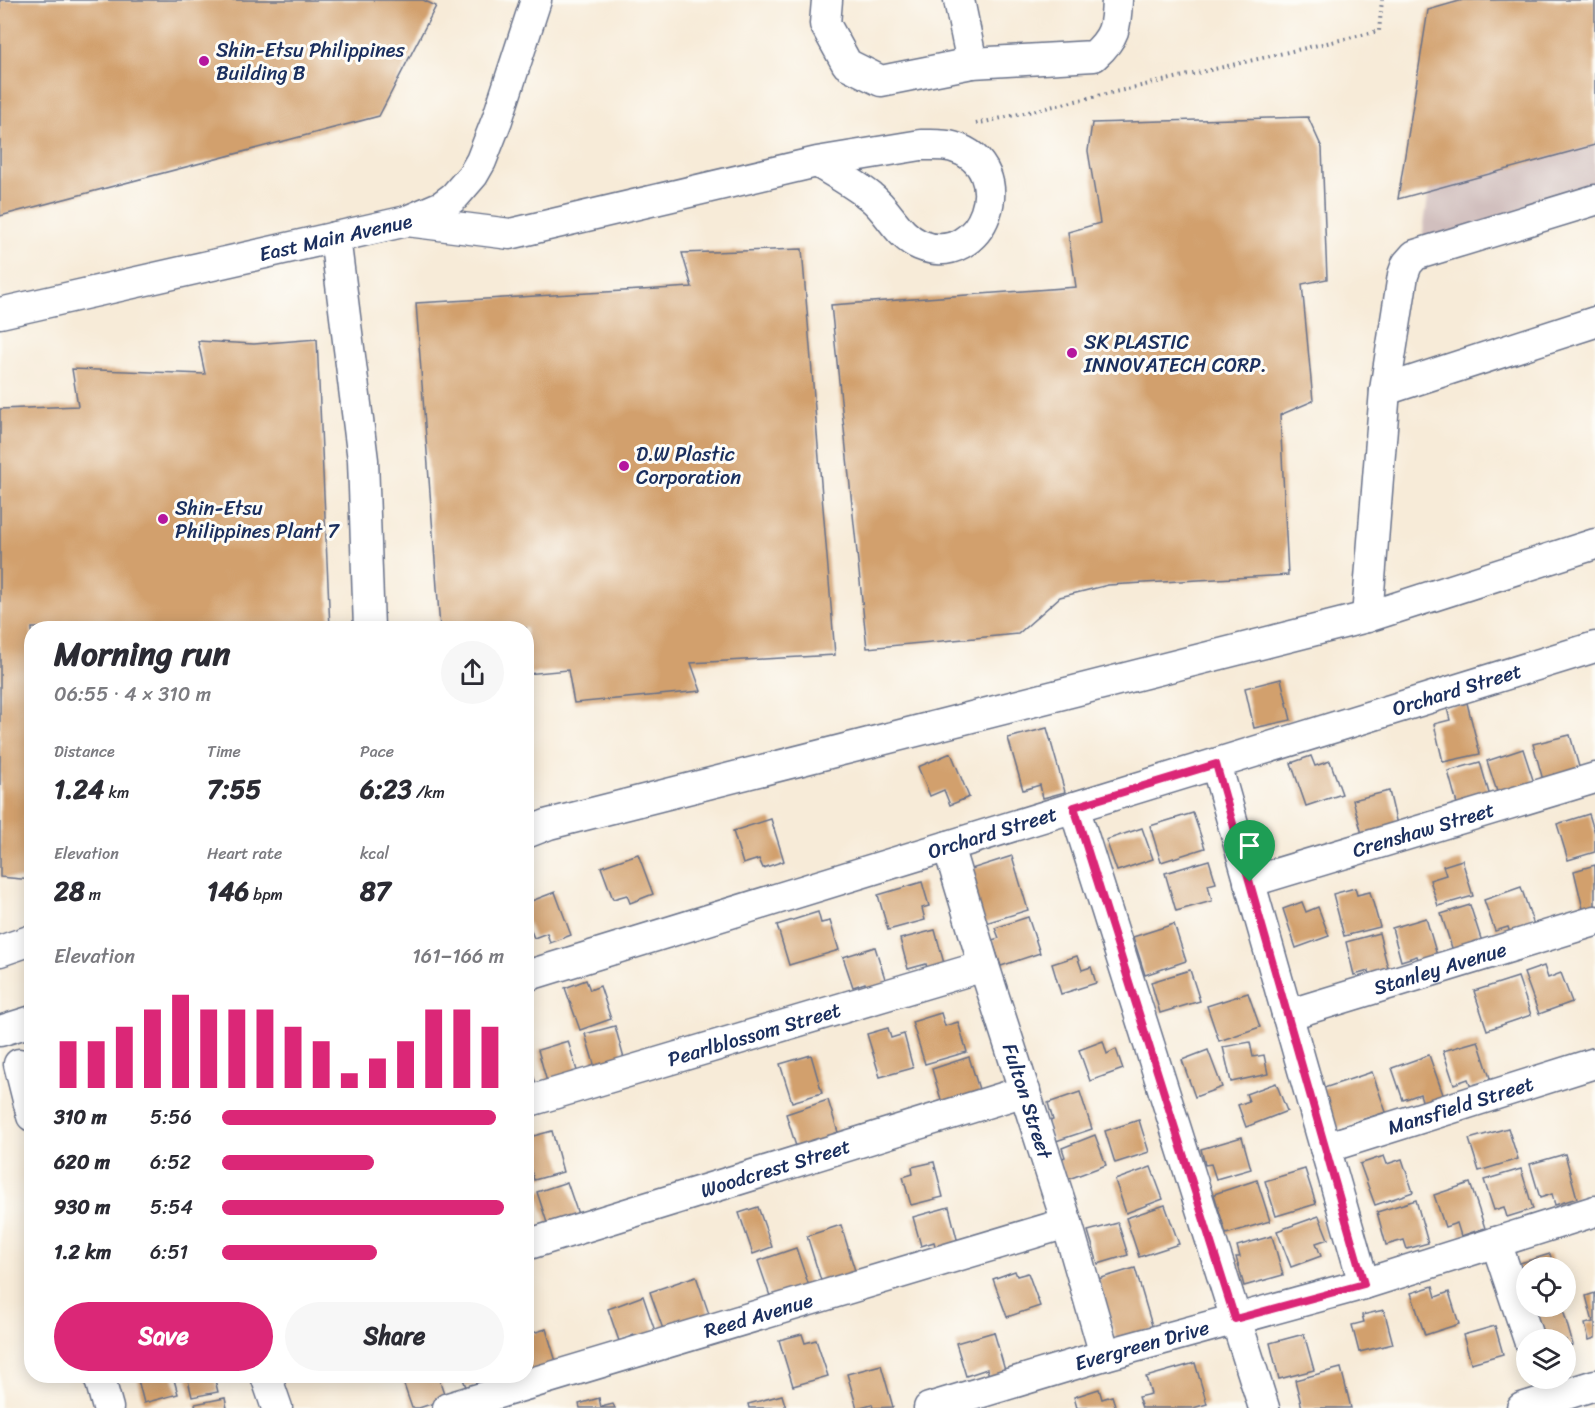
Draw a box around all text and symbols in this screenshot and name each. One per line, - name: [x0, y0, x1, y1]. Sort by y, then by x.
- place label: Shin-Etsu Philippines Building B: [216, 33, 405, 91]
- marker: Shin-Etsu Philippines Building B: [197, 54, 211, 68]
- street label: East Main Avenue: [256, 203, 416, 271]
- place label: SK PLASTIC INNOVATECH CORP.: [1083, 325, 1267, 383]
- marker: SK PLASTIC INNOVATECH CORP.: [1065, 346, 1079, 360]
- place label: D.W Plastic Corporation: [636, 437, 741, 495]
- marker: D.W Plastic Corporation: [617, 459, 631, 473]
- place label: Shin-Etsu Philippines Plant 7: [175, 491, 340, 549]
- marker: Shin-Etsu Philippines Plant 7: [156, 512, 170, 526]
- text: Morning run: [54, 625, 230, 683]
- button: share: [441, 641, 504, 704]
- street label: Orchard Street: [1388, 653, 1526, 726]
- text: 06:55 · 4 × 310 m: [54, 677, 211, 712]
- text: Distance: [54, 737, 115, 766]
- text: Time: [207, 737, 241, 766]
- text: Pace: [360, 737, 394, 766]
- text: 1.24: [54, 766, 104, 812]
- text: 7:55: [207, 766, 261, 812]
- text: 6:23: [360, 766, 412, 812]
- text: km: [104, 778, 129, 807]
- text: /km: [412, 778, 445, 807]
- street label: Crenshaw Street: [1348, 792, 1499, 868]
- street label: Orchard Street: [923, 796, 1062, 869]
- pin: [1224, 820, 1275, 882]
- icon: arrive: [1233, 829, 1266, 862]
- text: Elevation: [54, 839, 119, 868]
- text: Heart rate: [207, 839, 282, 868]
- text: kcal: [360, 839, 389, 868]
- text: 28: [54, 868, 85, 914]
- text: 146: [207, 868, 249, 914]
- text: 87: [360, 868, 391, 914]
- text: m: [85, 880, 101, 909]
- text: bpm: [249, 880, 283, 909]
- street label: Stanley Avenue: [1369, 931, 1511, 1005]
- text: Elevation: [54, 939, 135, 974]
- text: 161–166 m: [412, 939, 504, 974]
- street label: Pearlblossom Street: [663, 992, 845, 1077]
- street label: Fulton Street: [992, 1038, 1063, 1164]
- street label: Mansfield Street: [1383, 1066, 1538, 1145]
- text: 310 m: [54, 1100, 107, 1135]
- text: 5:56: [150, 1100, 192, 1135]
- street label: Woodcrest Street: [696, 1128, 855, 1208]
- text: 620 m: [54, 1145, 110, 1180]
- text: 6:52: [150, 1145, 191, 1180]
- text: 930 m: [54, 1190, 110, 1225]
- text: 5:54: [150, 1190, 193, 1225]
- text: 1.2 km: [54, 1235, 111, 1270]
- text: 6:51: [150, 1235, 188, 1270]
- map controls: [1516, 1257, 1576, 1389]
- button: locate: [1516, 1257, 1576, 1317]
- street label: Reed Avenue: [700, 1282, 817, 1348]
- button: Save: [54, 1302, 273, 1371]
- button: Share: [285, 1302, 504, 1371]
- street label: Evergreen Drive: [1070, 1310, 1213, 1381]
- button: layers: [1516, 1329, 1576, 1389]

